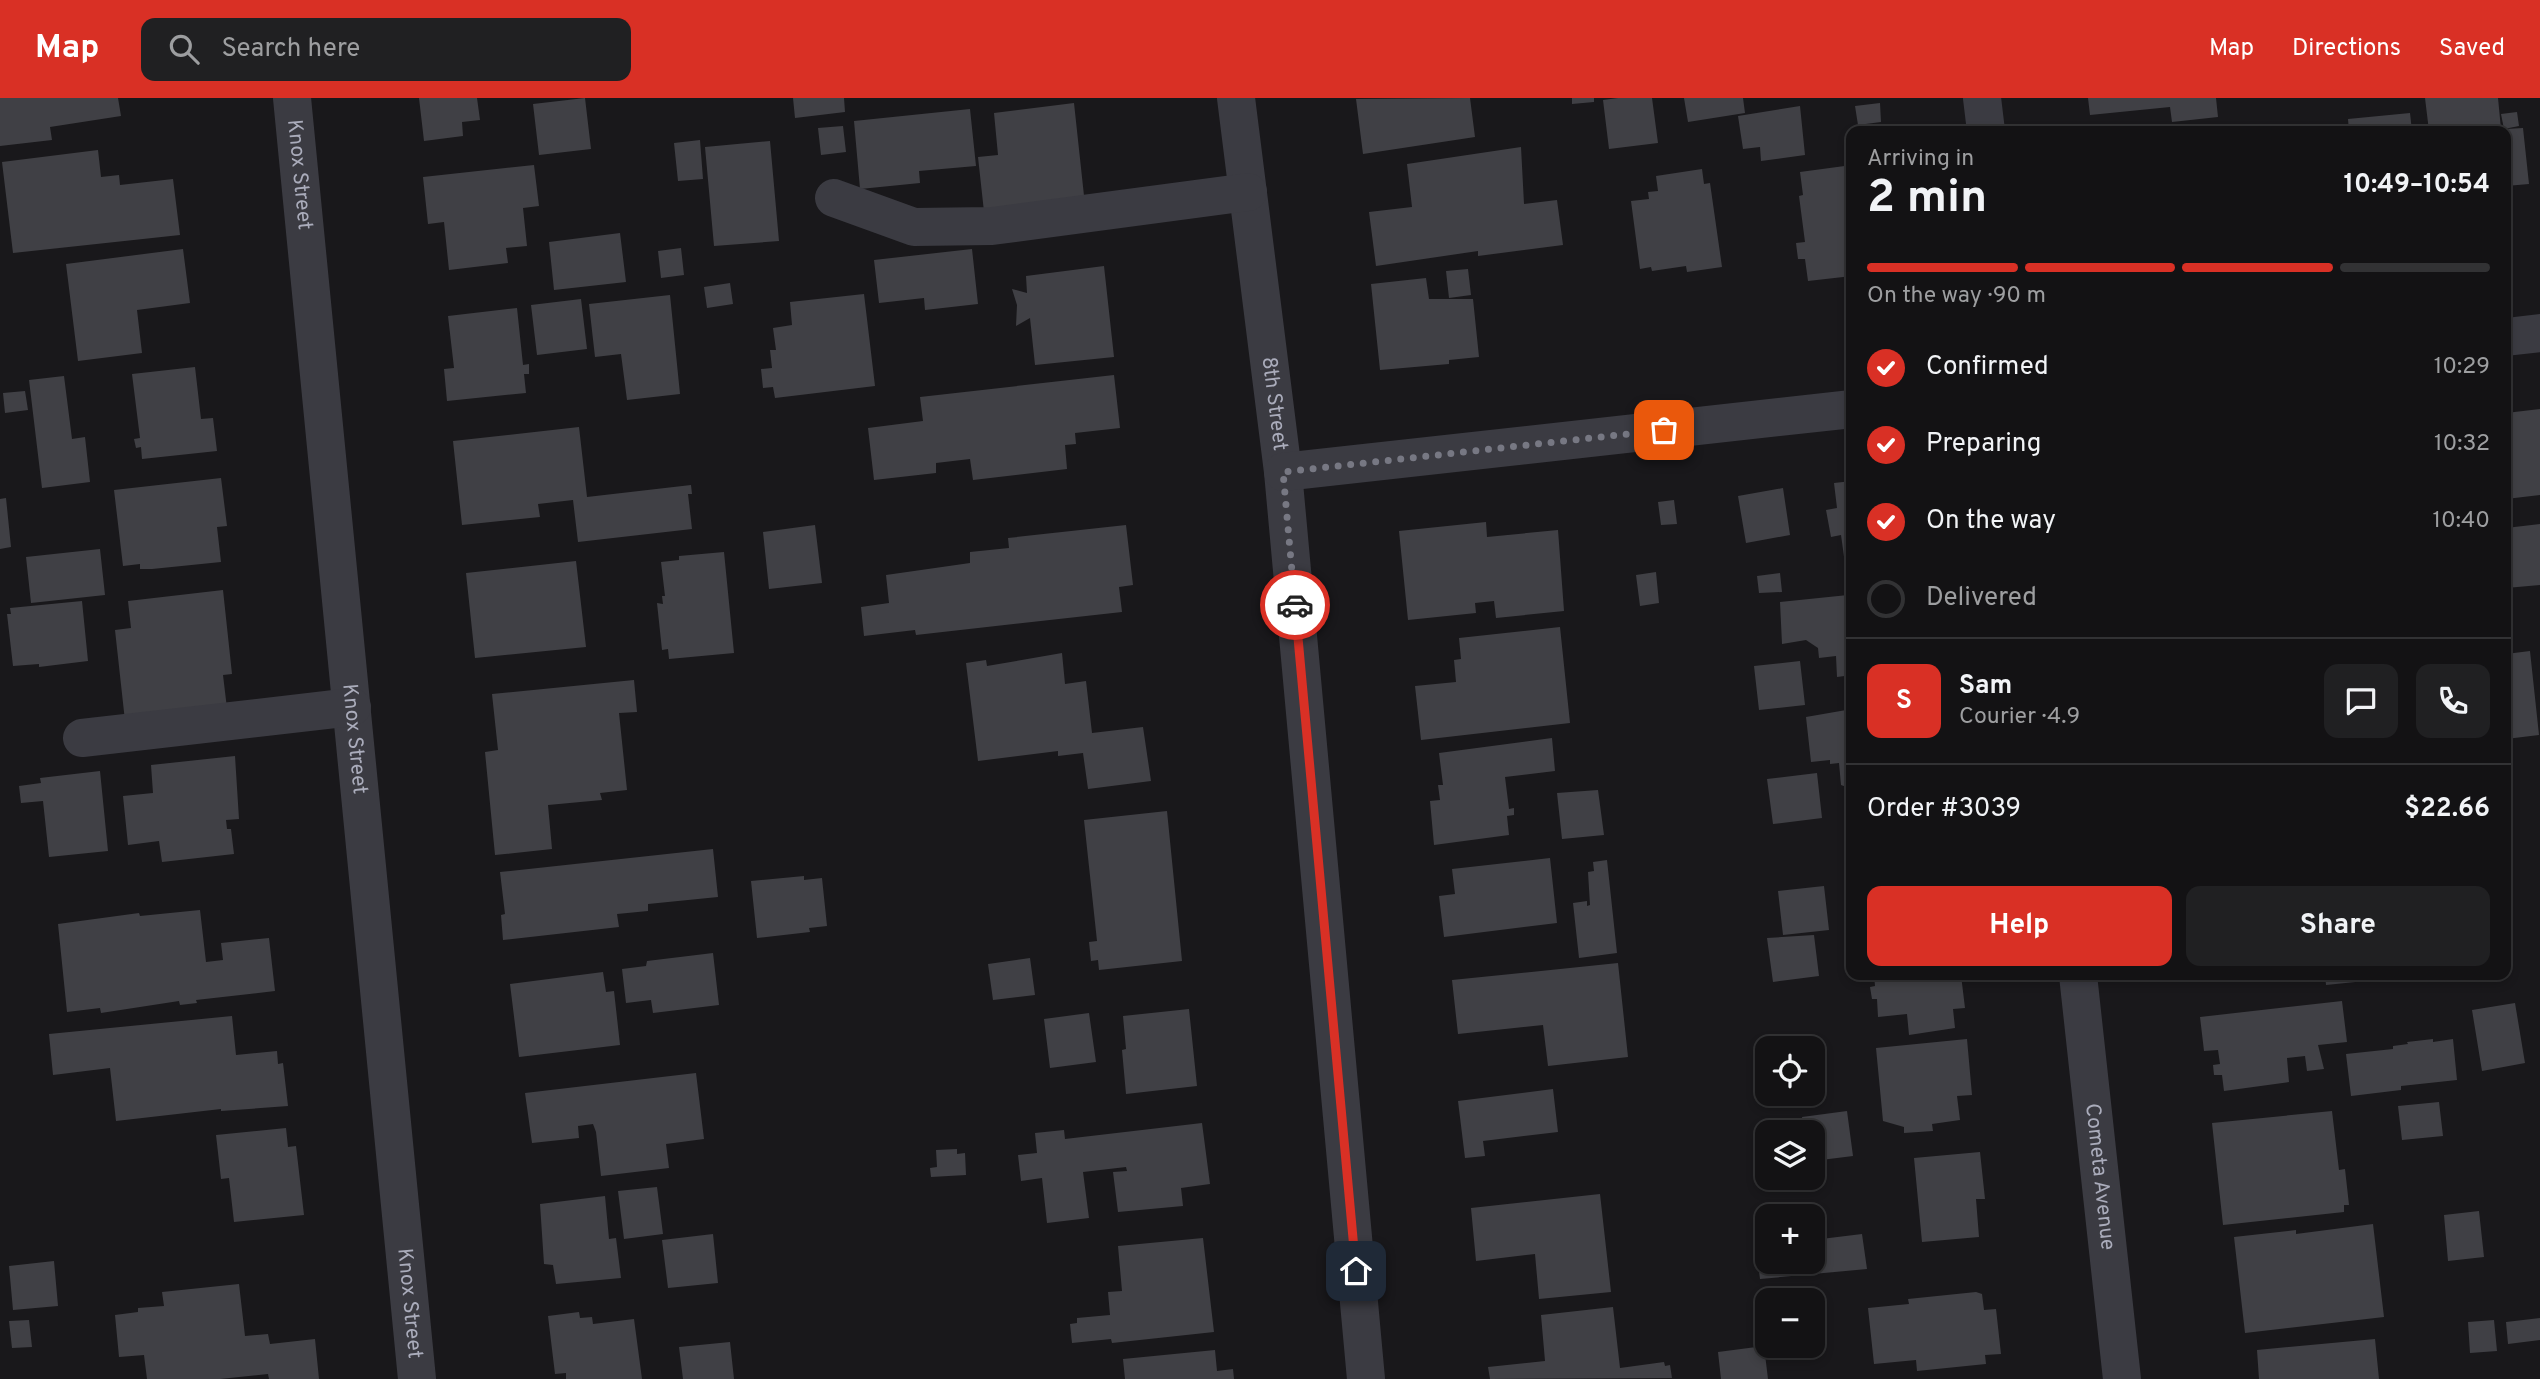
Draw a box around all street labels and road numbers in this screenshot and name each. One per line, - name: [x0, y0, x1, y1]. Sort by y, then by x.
- street label: Knox Street: [281, 118, 318, 231]
- street label: 8th Street: [1255, 355, 1294, 452]
- street label: Knox Street: [336, 682, 373, 795]
- street label: Cometa Avenue: [2079, 1102, 2121, 1252]
- street label: Knox Street: [391, 1247, 428, 1360]

